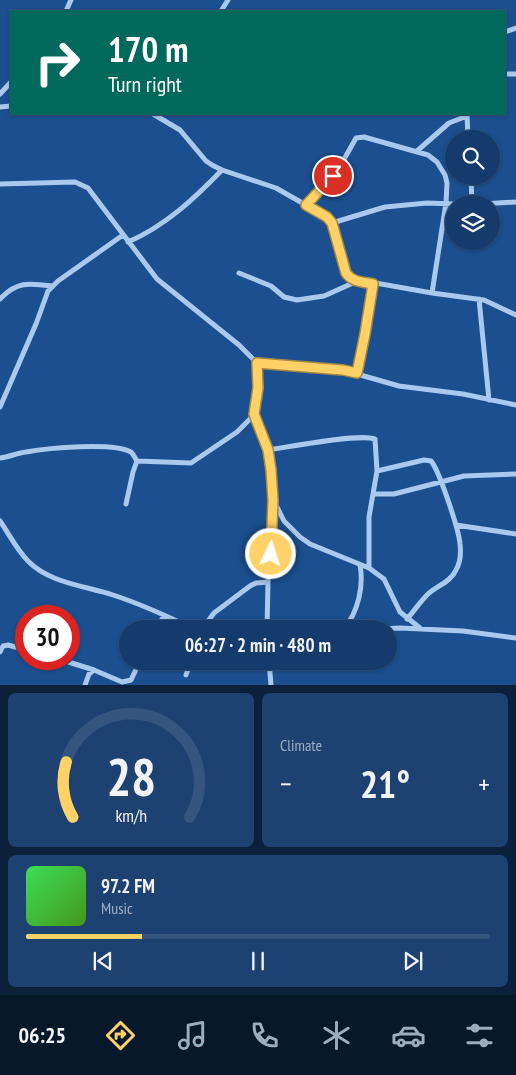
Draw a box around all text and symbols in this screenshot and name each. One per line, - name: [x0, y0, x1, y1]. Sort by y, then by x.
- text: 170 m: [108, 26, 189, 72]
- icon: right: [25, 30, 90, 95]
- text: Turn right: [108, 70, 182, 98]
- map controls: [445, 130, 500, 250]
- button: search: [445, 130, 500, 185]
- pin: [312, 155, 354, 197]
- icon: arrive: [319, 162, 347, 190]
- button: layers: [445, 195, 500, 250]
- position arrow: [244, 527, 296, 579]
- speed limit sign: 30: [15, 605, 80, 670]
- text: 06:27 · 2 min · 480 m: [185, 633, 331, 657]
- text: Climate: [280, 735, 322, 755]
- text: 28: [106, 743, 156, 810]
- text: 21°: [360, 759, 410, 808]
- text: −: [280, 765, 292, 802]
- text: +: [478, 765, 490, 802]
- text: km/h: [115, 804, 147, 827]
- text: 97.2 FM: [101, 874, 155, 898]
- text: Music: [101, 898, 133, 918]
- icon: previous: [89, 947, 117, 975]
- icon: pause: [244, 947, 272, 975]
- icon: next: [399, 947, 427, 975]
- icon: directions: [103, 1018, 138, 1053]
- icon: music: [175, 1018, 210, 1053]
- icon: phone: [247, 1018, 282, 1053]
- icon: climate: [319, 1018, 354, 1053]
- icon: car: [391, 1018, 426, 1053]
- icon: filters: [462, 1018, 497, 1053]
- text: 06:25: [18, 1021, 66, 1049]

